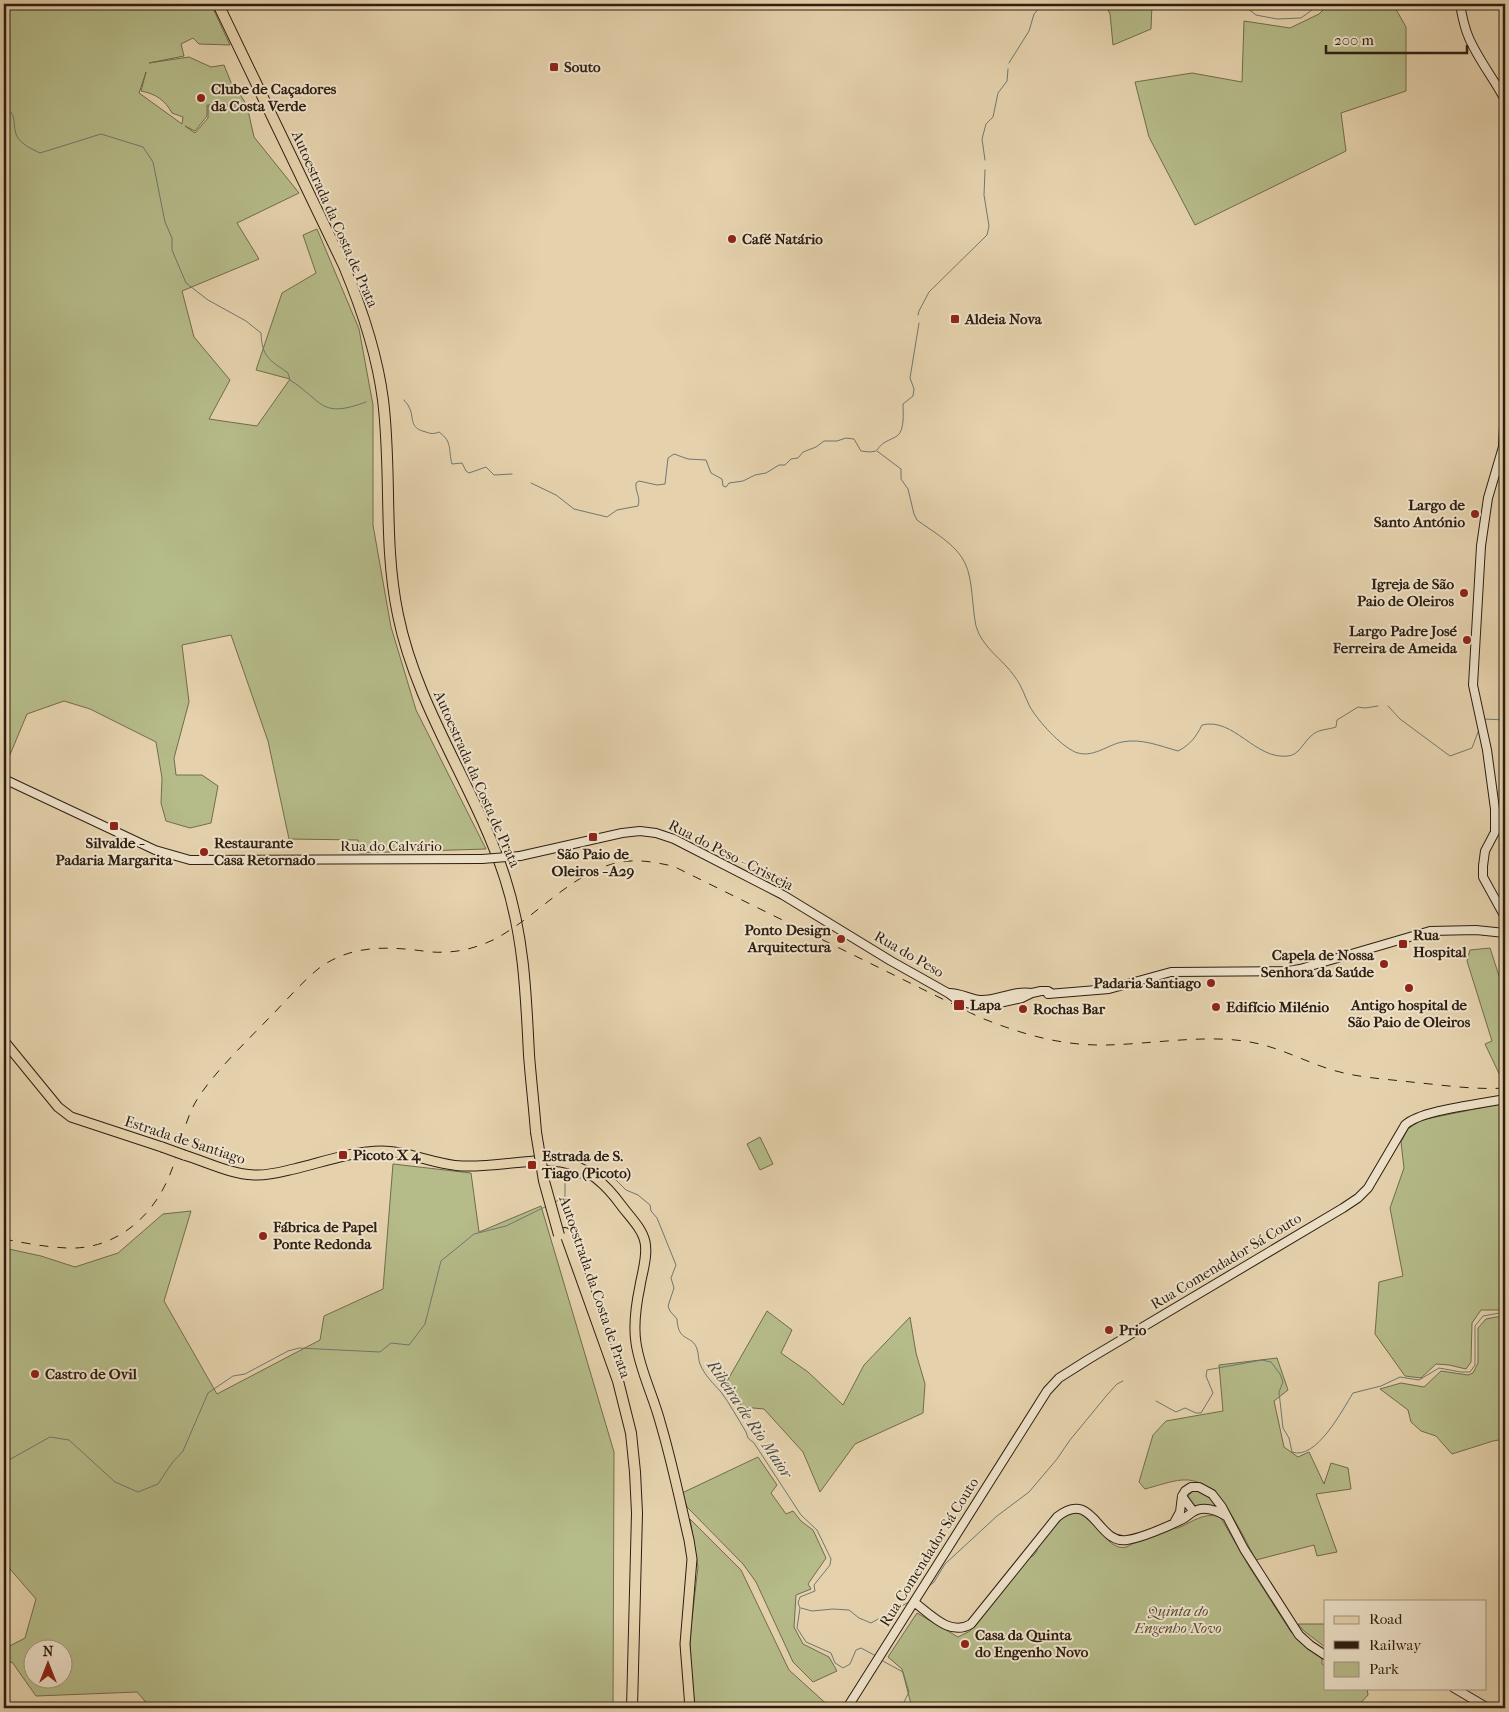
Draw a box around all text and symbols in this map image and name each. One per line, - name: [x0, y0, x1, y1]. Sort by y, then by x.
- scale bar: [1326, 22, 1468, 54]
- text: 200 m: [1334, 31, 1374, 49]
- place label: Souto: [564, 58, 601, 76]
- marker: Souto: [548, 61, 560, 73]
- place label: Clube de Caçadores da Costa Verde: [211, 80, 337, 115]
- marker: Clube de Caçadores da Costa Verde: [195, 92, 207, 104]
- street label: Autoestrada da Costa de Prata: [287, 127, 383, 311]
- place label: Café Natário: [742, 230, 823, 248]
- marker: Café Natário: [726, 233, 738, 245]
- place label: Aldeia Nova: [964, 310, 1043, 328]
- marker: Aldeia Nova: [949, 313, 961, 325]
- place label: Largo de Santo António: [1374, 496, 1466, 531]
- marker: Largo de Santo António: [1469, 508, 1481, 520]
- place label: Igreja de São Paio de Oleiros: [1357, 575, 1454, 610]
- marker: Igreja de São Paio de Oleiros: [1458, 587, 1470, 599]
- place label: Largo Padre José Ferreira de Ameida: [1332, 622, 1458, 657]
- marker: Largo Padre José Ferreira de Ameida: [1461, 634, 1473, 646]
- street label: Autoestrada da Costa de Prata: [429, 687, 525, 871]
- street label: Rua do Peso - Cristeja: [666, 816, 797, 895]
- marker: Silvalde - Padaria Margarita: [108, 820, 120, 832]
- marker: São Paio de Oleiros - A29: [587, 831, 599, 843]
- place label: Silvalde - Padaria Margarita: [56, 834, 173, 869]
- place label: Restaurante Casa Retornado: [214, 834, 316, 869]
- street label: Rua do Calvário: [340, 837, 442, 855]
- place label: São Paio de Oleiros - A29: [552, 845, 635, 880]
- marker: Restaurante Casa Retornado: [198, 846, 210, 858]
- place label: Ponto Design Arquitectura: [744, 921, 832, 956]
- place label: Rua Hospital: [1413, 926, 1468, 961]
- street label: Rua do Peso: [871, 927, 947, 981]
- marker: Ponto Design Arquitectura: [835, 933, 847, 945]
- marker: Rua Hospital: [1397, 938, 1409, 950]
- place label: Capela de Nossa Senhora da Saúde: [1261, 946, 1375, 981]
- marker: Capela de Nossa Senhora da Saúde: [1378, 958, 1390, 970]
- place label: Padaria Santiago: [1094, 974, 1201, 992]
- marker: Padaria Santiago: [1205, 977, 1217, 989]
- marker: Antigo hospital de São Paio de Oleiros: [1403, 982, 1415, 994]
- place label: Lapa: [970, 996, 1002, 1014]
- place label: Antigo hospital de São Paio de Oleiros: [1348, 996, 1471, 1031]
- marker: Lapa: [952, 998, 966, 1012]
- place label: Edifício Milénio: [1226, 998, 1329, 1016]
- place label: Rochas Bar: [1033, 1000, 1106, 1018]
- marker: Edifício Milénio: [1210, 1001, 1222, 1013]
- marker: Rochas Bar: [1017, 1003, 1029, 1015]
- street label: Estrada de Santiago: [122, 1112, 248, 1168]
- place label: Picoto X 4: [353, 1146, 422, 1164]
- place label: Estrada de S. Tiago (Picoto): [541, 1147, 631, 1182]
- marker: Picoto X 4: [337, 1149, 349, 1161]
- marker: Estrada de S. Tiago (Picoto): [526, 1159, 538, 1171]
- street label: Autoestrada da Costa de Prata: [555, 1193, 635, 1381]
- street label: Rua Comendador Sá Couto: [1147, 1209, 1305, 1313]
- place label: Fábrica de Papel Ponte Redonda: [272, 1218, 378, 1253]
- marker: Fábrica de Papel Ponte Redonda: [257, 1230, 269, 1242]
- place label: Prio: [1119, 1321, 1147, 1339]
- marker: Prio: [1103, 1324, 1115, 1336]
- water label: Ribeira de Rio Maior: [703, 1356, 798, 1483]
- place label: Castro de Ovil: [45, 1365, 138, 1383]
- marker: Castro de Ovil: [29, 1368, 41, 1380]
- street label: Rua Comendador Sá Couto: [876, 1474, 983, 1630]
- legend: [1324, 1600, 1486, 1690]
- park label: Quinta do Engenho Novo: [1133, 1602, 1222, 1637]
- text: Road: [1369, 1610, 1403, 1628]
- place label: Casa da Quinta do Engenho Novo: [975, 1626, 1089, 1661]
- text: Railway: [1369, 1636, 1422, 1654]
- marker: Casa da Quinta do Engenho Novo: [959, 1638, 971, 1650]
- north arrow: [22, 1640, 72, 1690]
- text: N: [43, 1643, 54, 1660]
- text: Park: [1369, 1660, 1399, 1678]

